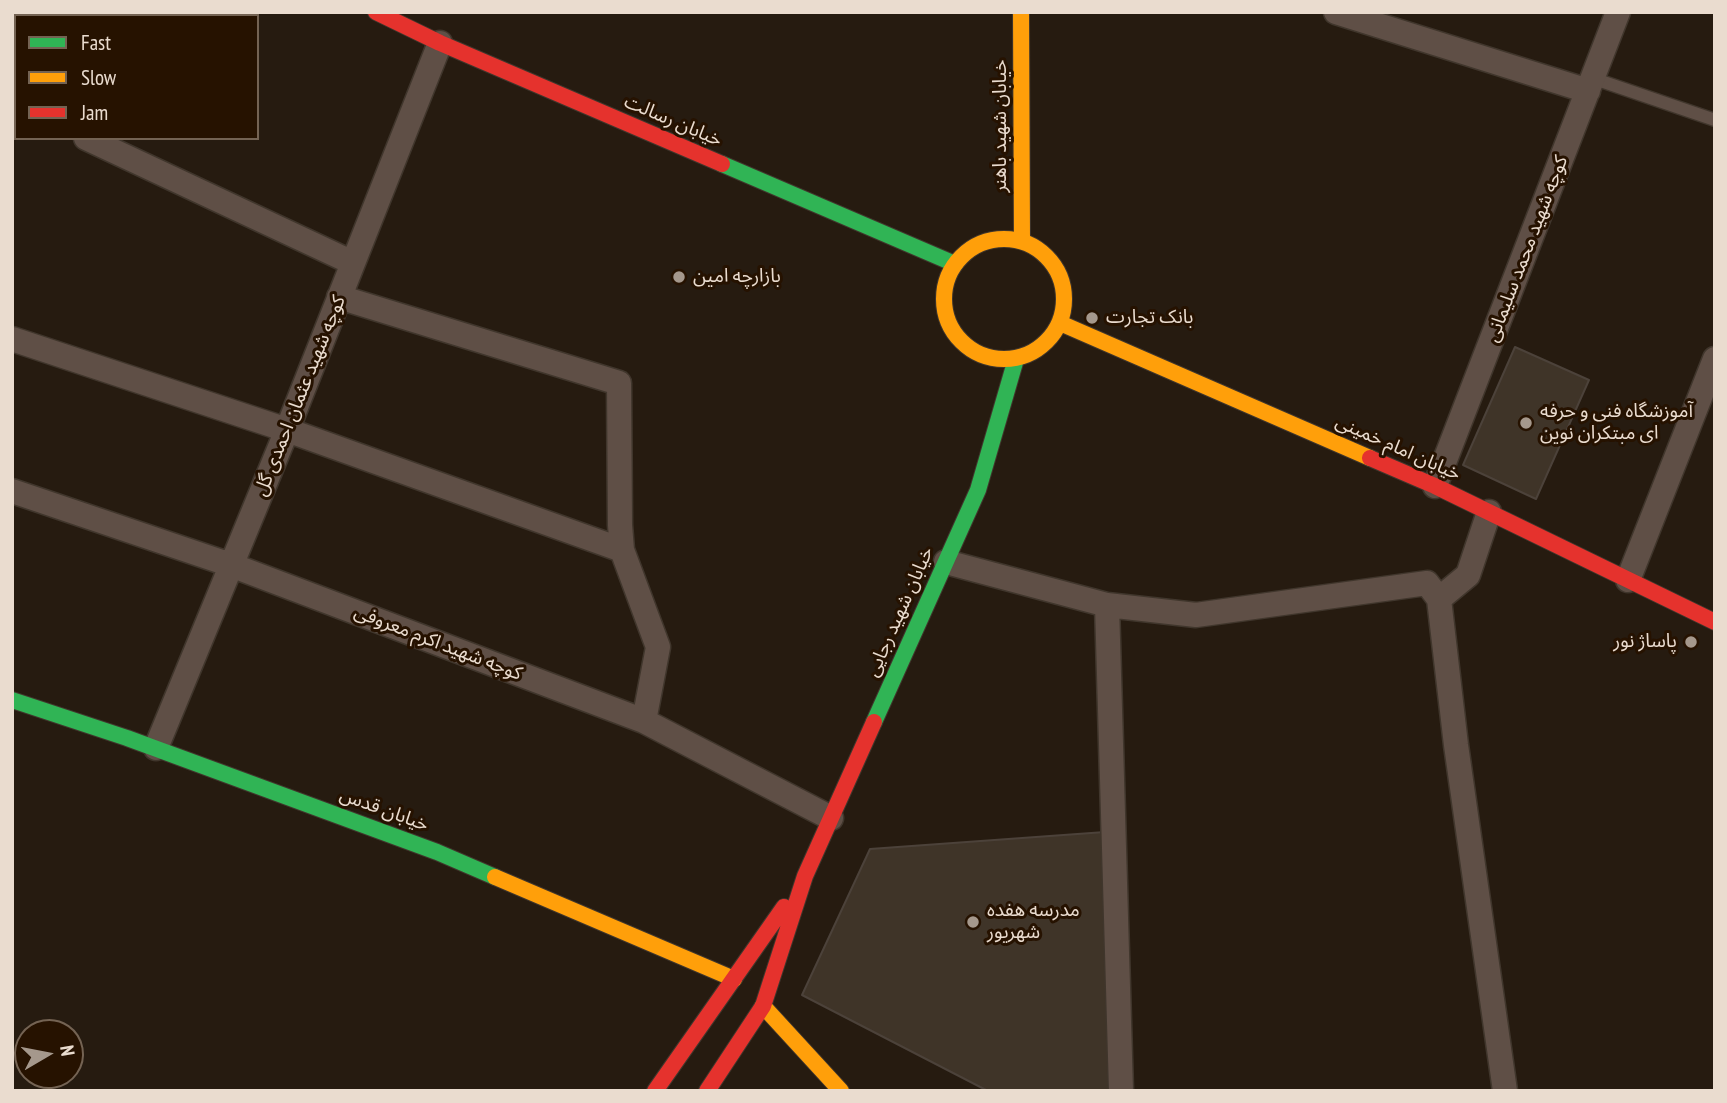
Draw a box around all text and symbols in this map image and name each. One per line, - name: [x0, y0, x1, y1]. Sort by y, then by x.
- legend: [14, 14, 259, 140]
- text: Fast: [81, 29, 111, 56]
- street label: خیابان شهید باهنر: [990, 60, 1012, 192]
- text: Slow: [81, 64, 116, 91]
- street label: خیابان رسالت: [621, 90, 725, 152]
- text: Jam: [81, 99, 108, 126]
- street label: کوچه شهید محمد سلیمانی: [1481, 153, 1573, 345]
- place label: بازارچه امین: [693, 266, 781, 288]
- marker: بازارچه امین: [671, 269, 687, 285]
- street label: کوچه شهید عثمان احمدی گل: [249, 292, 351, 500]
- place label: بانک تجارت: [1106, 307, 1193, 329]
- marker: بانک تجارت: [1084, 310, 1100, 326]
- place label: آموزشگاه فنی و حرفه ای مبتکران نوین: [1540, 401, 1693, 445]
- street label: خیابان امام خمینی: [1332, 410, 1464, 486]
- marker: آموزشگاه فنی و حرفه ای مبتکران نوین: [1518, 415, 1534, 431]
- street label: خیابان شهید رجایی: [861, 543, 939, 681]
- street label: کوچه شهید اکرم معروفی: [351, 601, 525, 685]
- place label: پاساژ نور: [1613, 631, 1677, 653]
- marker: پاساژ نور: [1683, 634, 1699, 650]
- street label: خیابان قدس: [336, 783, 432, 837]
- place label: مدرسه هفده شهریور: [987, 900, 1080, 944]
- marker: مدرسه هفده شهریور: [965, 914, 981, 930]
- north arrow: [14, 1019, 84, 1089]
- text: N: [55, 1044, 80, 1058]

